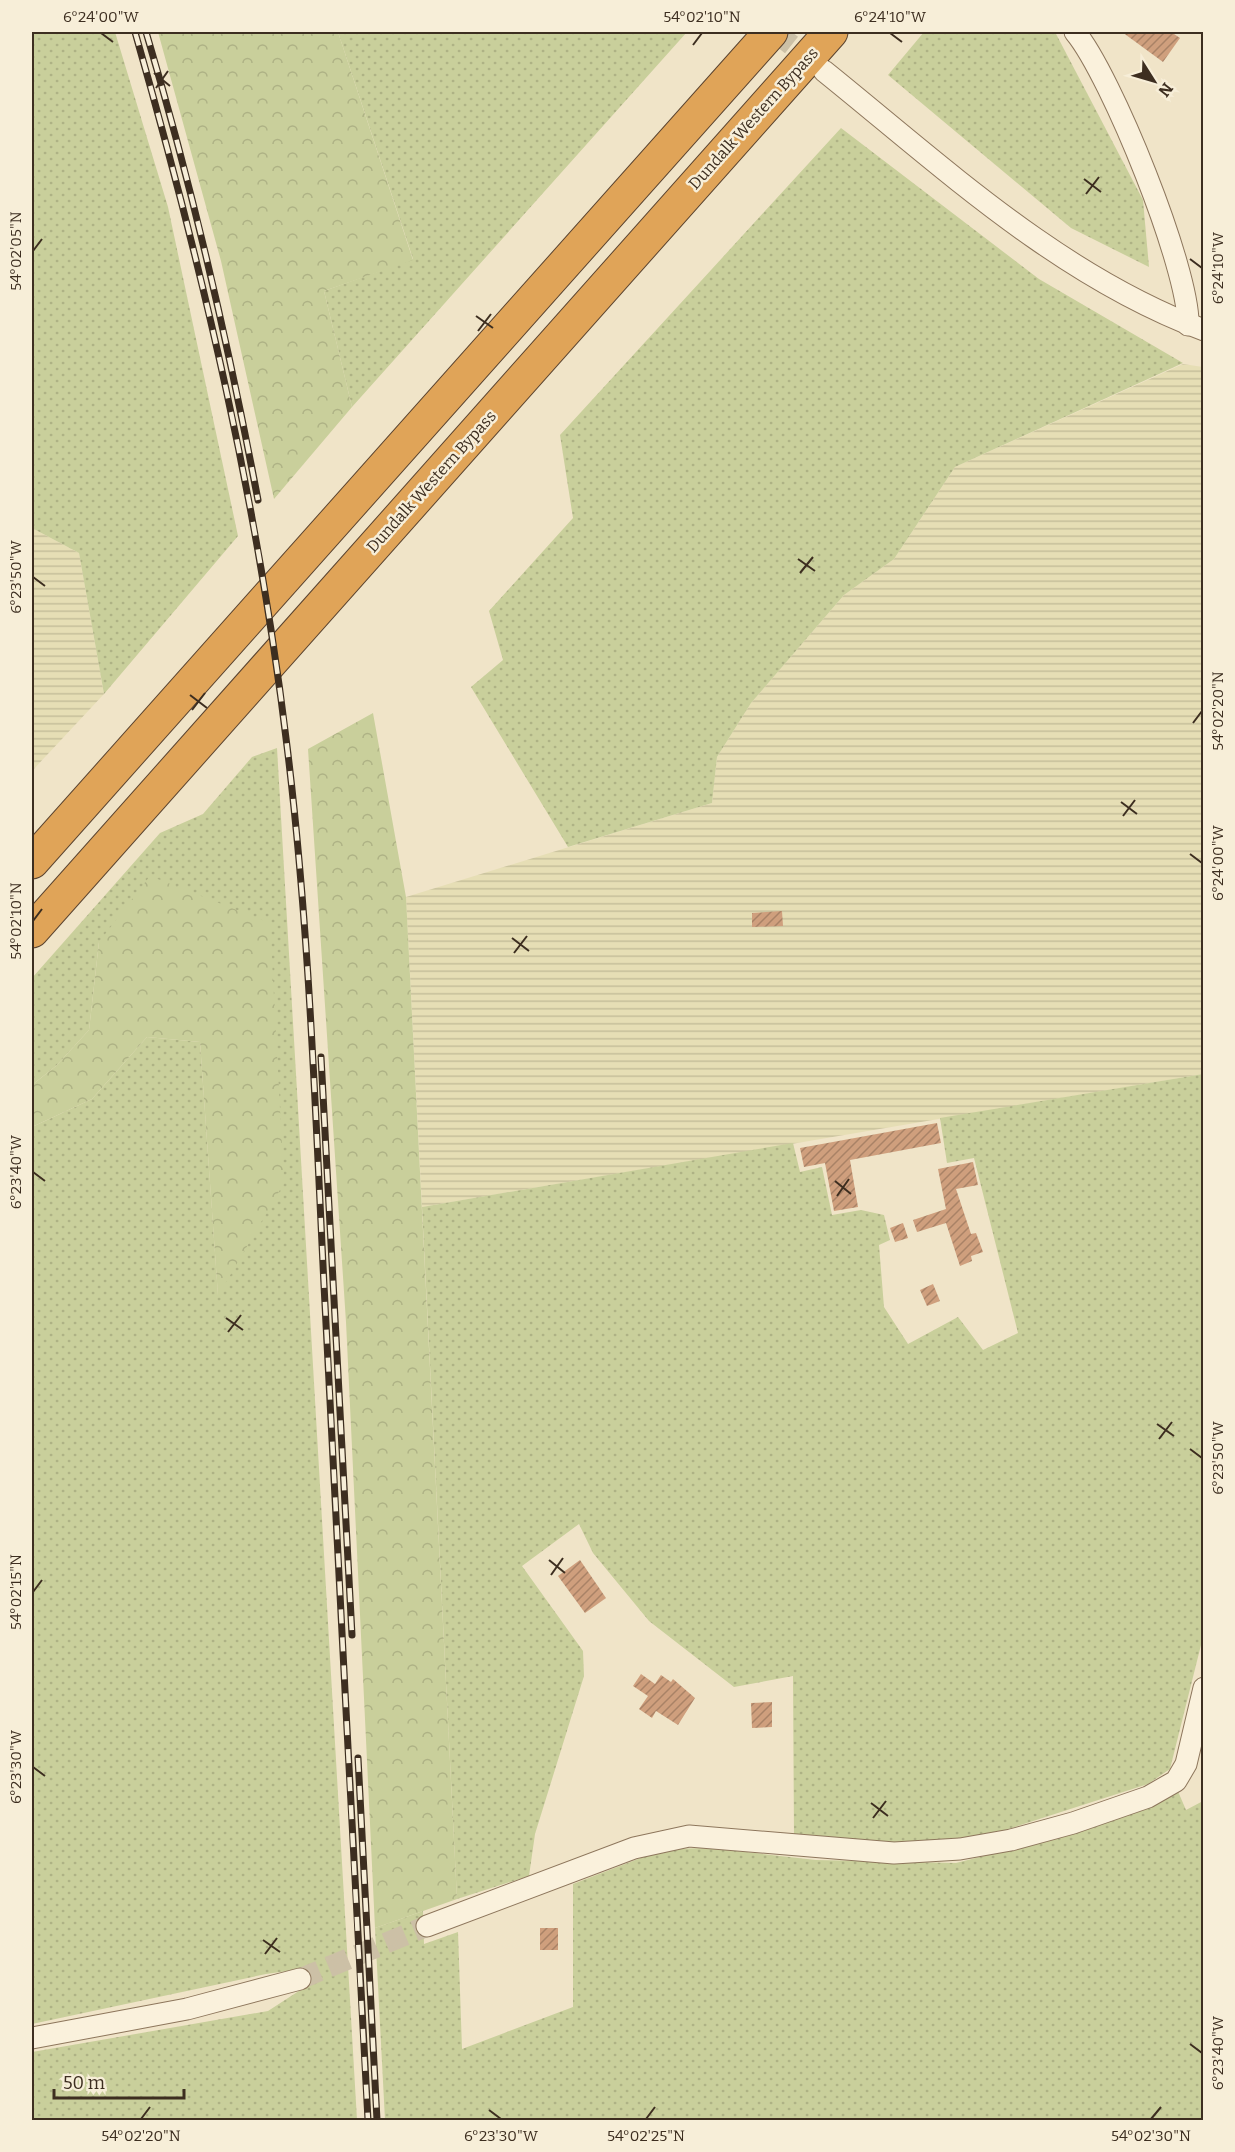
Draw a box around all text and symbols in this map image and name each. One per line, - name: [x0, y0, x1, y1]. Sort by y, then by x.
- text: 6°24'00"W: [63, 8, 140, 26]
- text: 54°02'10"N: [663, 8, 741, 26]
- text: 6°24'10"W: [854, 8, 927, 26]
- street label: Dundalk Western Bypass: [685, 44, 822, 193]
- north arrow: [1124, 51, 1184, 111]
- text: N: [1154, 79, 1177, 100]
- text: 54°02'05"N: [7, 211, 25, 291]
- text: 6°24'10"W: [1209, 231, 1227, 304]
- street label: Dundalk Western Bypass: [363, 407, 500, 556]
- text: 6°23'50"W: [7, 540, 25, 614]
- text: 54°02'20"N: [1209, 671, 1227, 751]
- text: 6°24'00"W: [1209, 824, 1227, 901]
- text: 54°02'10"N: [7, 882, 25, 960]
- text: 6°23'40"W: [7, 1134, 25, 1209]
- text: 6°23'50"W: [1209, 1421, 1227, 1495]
- text: 54°02'15"N: [7, 1554, 25, 1630]
- text: 6°23'30"W: [7, 1729, 25, 1804]
- text: 6°23'40"W: [1209, 2015, 1227, 2090]
- scale bar: [54, 2062, 184, 2100]
- text: 50 m: [63, 2072, 105, 2094]
- text: 54°02'20"N: [101, 2127, 181, 2145]
- text: 6°23'30"W: [464, 2127, 539, 2145]
- text: 54°02'25"N: [607, 2127, 685, 2145]
- text: 54°02'30"N: [1111, 2127, 1191, 2145]

